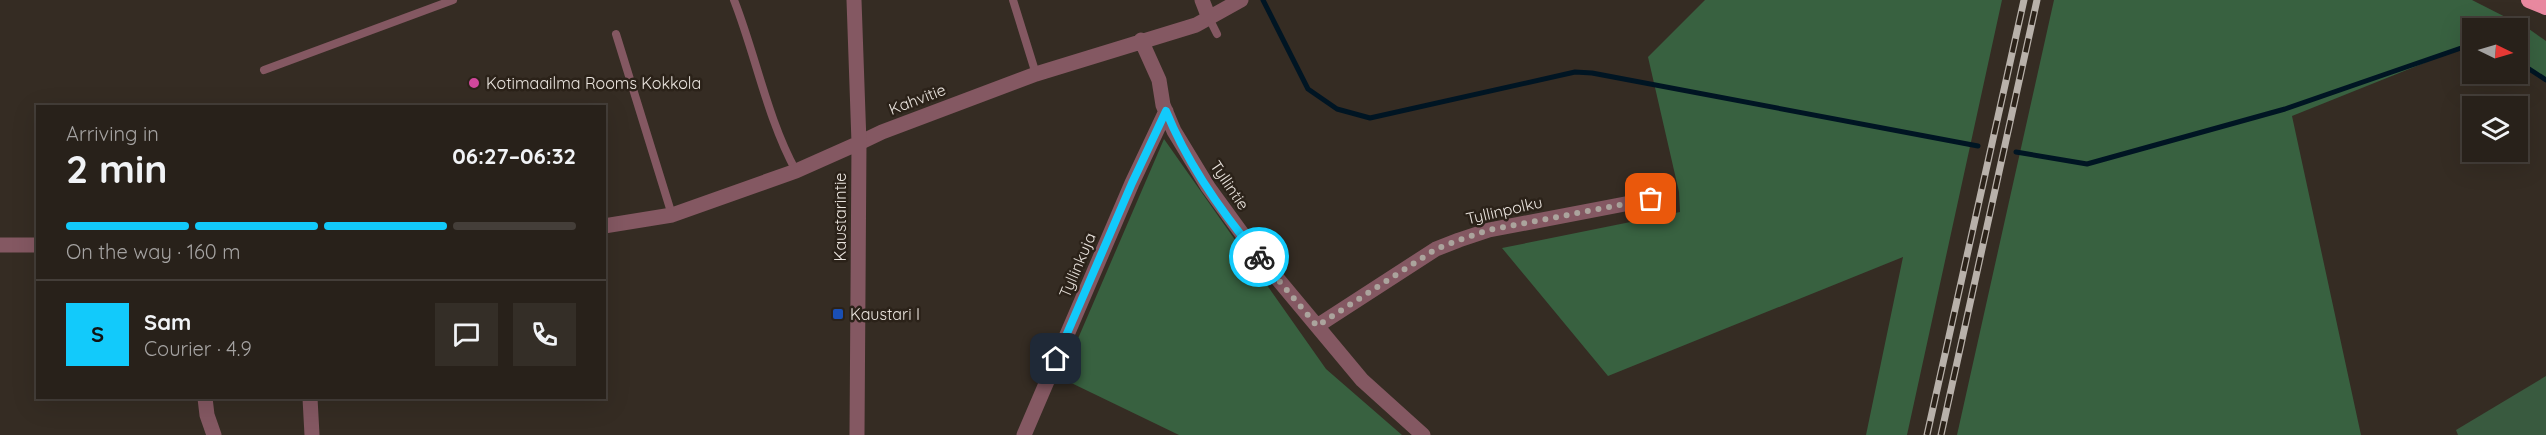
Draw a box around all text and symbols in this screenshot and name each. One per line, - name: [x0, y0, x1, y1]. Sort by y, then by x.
- north arrow: [2462, 18, 2528, 84]
- map controls: [2462, 18, 2528, 162]
- place label: Kotimaailma Rooms Kokkola: [486, 73, 701, 93]
- marker: Kotimaailma Rooms Kokkola: [467, 76, 481, 90]
- street label: Kahvitie: [886, 79, 948, 119]
- button: layers: [2462, 96, 2528, 162]
- text: Arriving in: [66, 121, 159, 146]
- text: 06:27–06:32: [452, 142, 576, 170]
- text: 2 min: [66, 144, 168, 193]
- street label: Tyllintie: [1206, 157, 1254, 213]
- street label: Kaustarintie: [830, 173, 850, 261]
- pin: [1625, 173, 1676, 224]
- icon: bag: [1634, 182, 1667, 215]
- street label: Tyllinpolku: [1464, 191, 1544, 229]
- courier: [1229, 227, 1289, 287]
- street label: Tyllinkuja: [1054, 229, 1100, 301]
- text: On the way · 160 m: [66, 239, 240, 264]
- icon: bike: [1243, 241, 1276, 274]
- button: chat: [435, 303, 498, 366]
- button: phone: [513, 303, 576, 366]
- place label: Kaustari I: [850, 304, 920, 324]
- marker: Kaustari I: [831, 307, 845, 321]
- text: Sam: [144, 308, 191, 336]
- text: S: [91, 320, 104, 348]
- pin: [1030, 333, 1081, 384]
- text: Courier · 4.9: [144, 336, 252, 361]
- icon: home: [1039, 342, 1072, 375]

